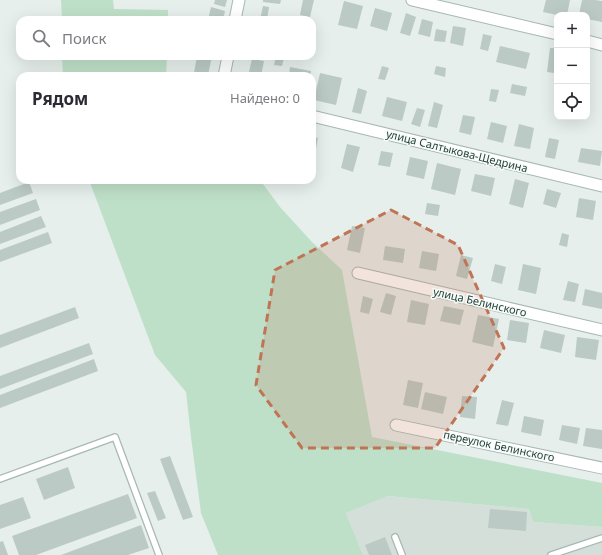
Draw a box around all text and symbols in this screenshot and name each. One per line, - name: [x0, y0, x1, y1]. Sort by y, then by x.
- map controls: [554, 12, 590, 120]
- button: +: [554, 12, 590, 48]
- search box: [16, 16, 316, 60]
- icon: search: [30, 27, 52, 49]
- text: Поиск: [62, 28, 107, 48]
- button: −: [554, 48, 590, 84]
- button: locate: [554, 84, 590, 120]
- text: Рядом: [32, 87, 88, 110]
- text: Найдено: 0: [230, 89, 300, 107]
- street label: улица Салтыкова-Щедрина: [385, 126, 530, 175]
- street label: улица Белинского: [432, 283, 528, 320]
- street label: переулок Белинского: [442, 426, 556, 465]

